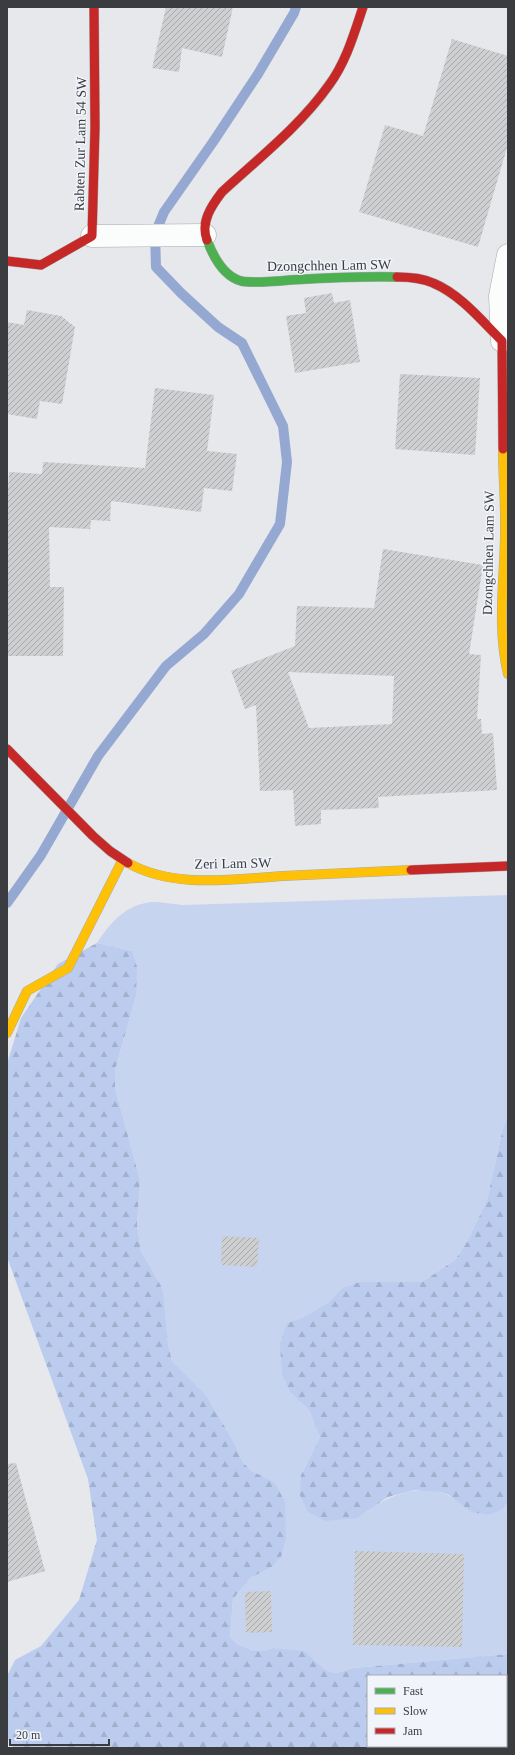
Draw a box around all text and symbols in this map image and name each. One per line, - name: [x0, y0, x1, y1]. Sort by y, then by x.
- street label: Rabten Zur Lam 54 SW: [72, 76, 89, 211]
- street label: Dzongchhen Lam SW: [267, 257, 392, 274]
- street label: Dzongchhen Lam SW: [480, 490, 497, 615]
- street label: Zeri Lam SW: [194, 855, 272, 872]
- legend: [367, 1675, 507, 1747]
- text: Fast: [403, 1684, 424, 1698]
- text: Slow: [403, 1704, 428, 1718]
- scale bar: [10, 1721, 109, 1747]
- text: Jam: [403, 1724, 423, 1738]
- text: 20 m: [16, 1728, 41, 1742]

